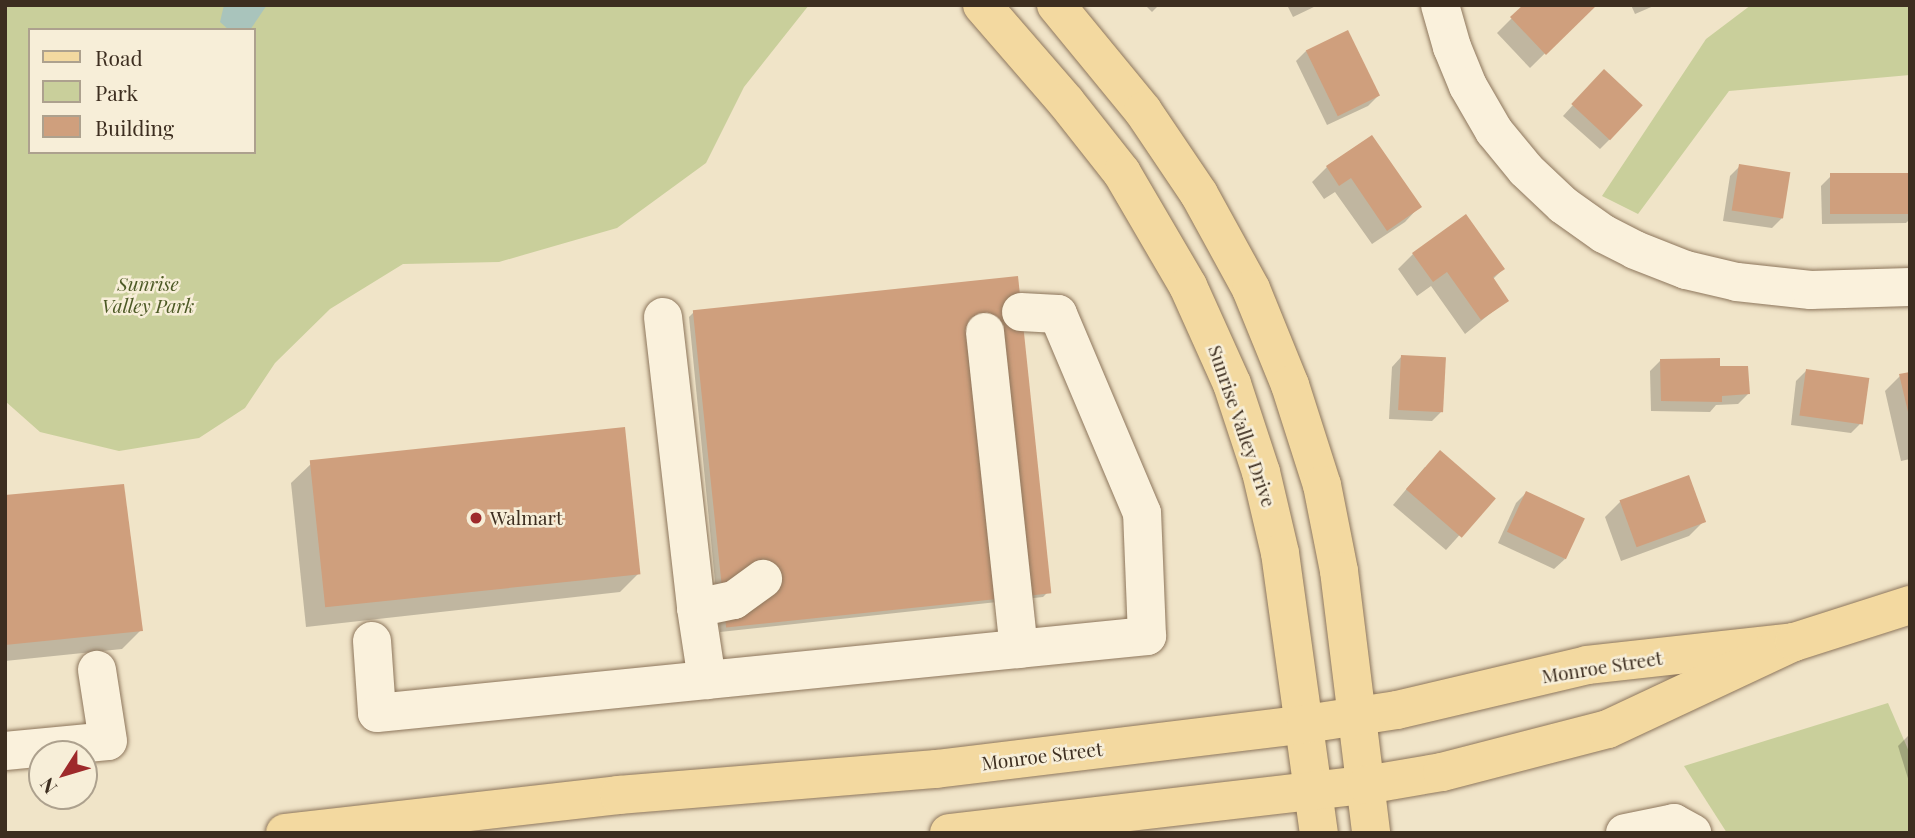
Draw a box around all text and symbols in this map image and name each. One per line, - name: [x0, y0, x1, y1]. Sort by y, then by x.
- legend: [28, 28, 256, 154]
- text: Road: [95, 43, 143, 71]
- text: Park: [95, 78, 138, 106]
- text: Building: [95, 113, 174, 141]
- park label: Sunrise Valley Park: [102, 273, 194, 317]
- street label: Sunrise Valley Drive: [1203, 342, 1281, 510]
- place label: Walmart: [490, 507, 563, 529]
- marker: Walmart: [468, 510, 484, 526]
- street label: Monroe Street: [1540, 646, 1664, 688]
- street label: Monroe Street: [980, 737, 1104, 775]
- north arrow: [28, 740, 98, 810]
- text: N: [33, 773, 62, 800]

